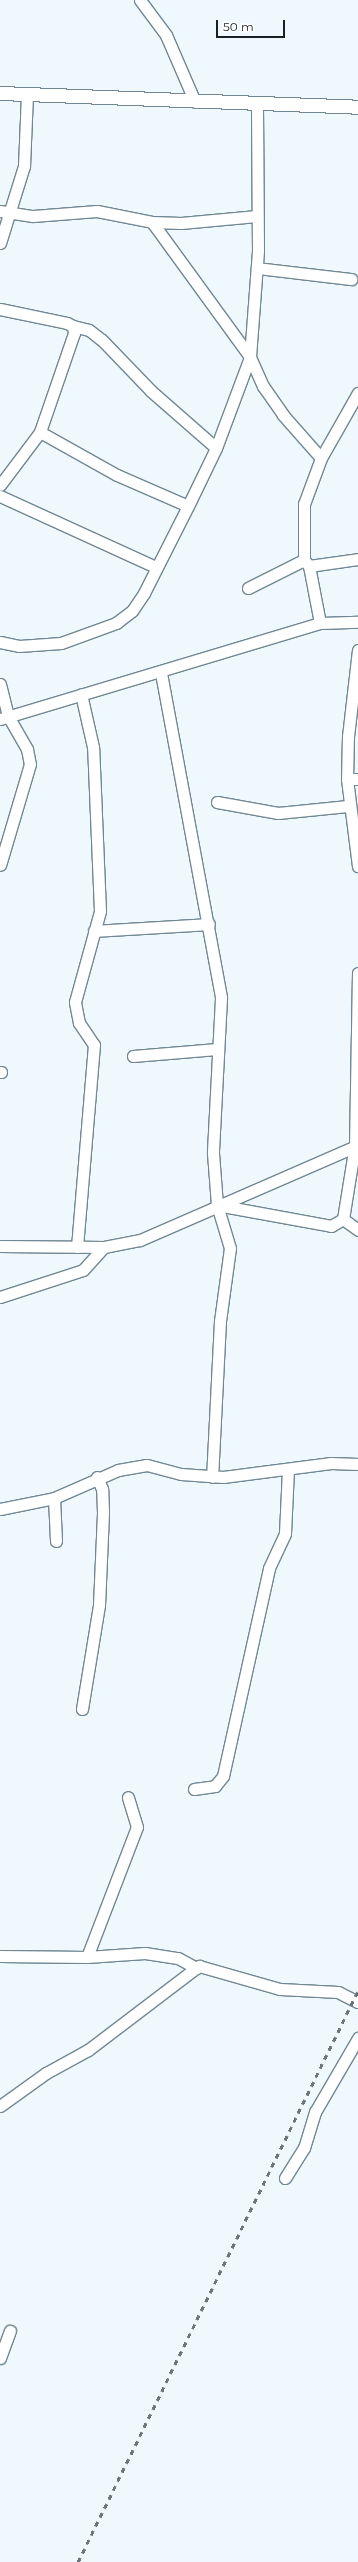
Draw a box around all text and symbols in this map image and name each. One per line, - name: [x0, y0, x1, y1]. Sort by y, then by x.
- scale bar: [218, 12, 287, 38]
- text: 50 m: [223, 19, 254, 34]

